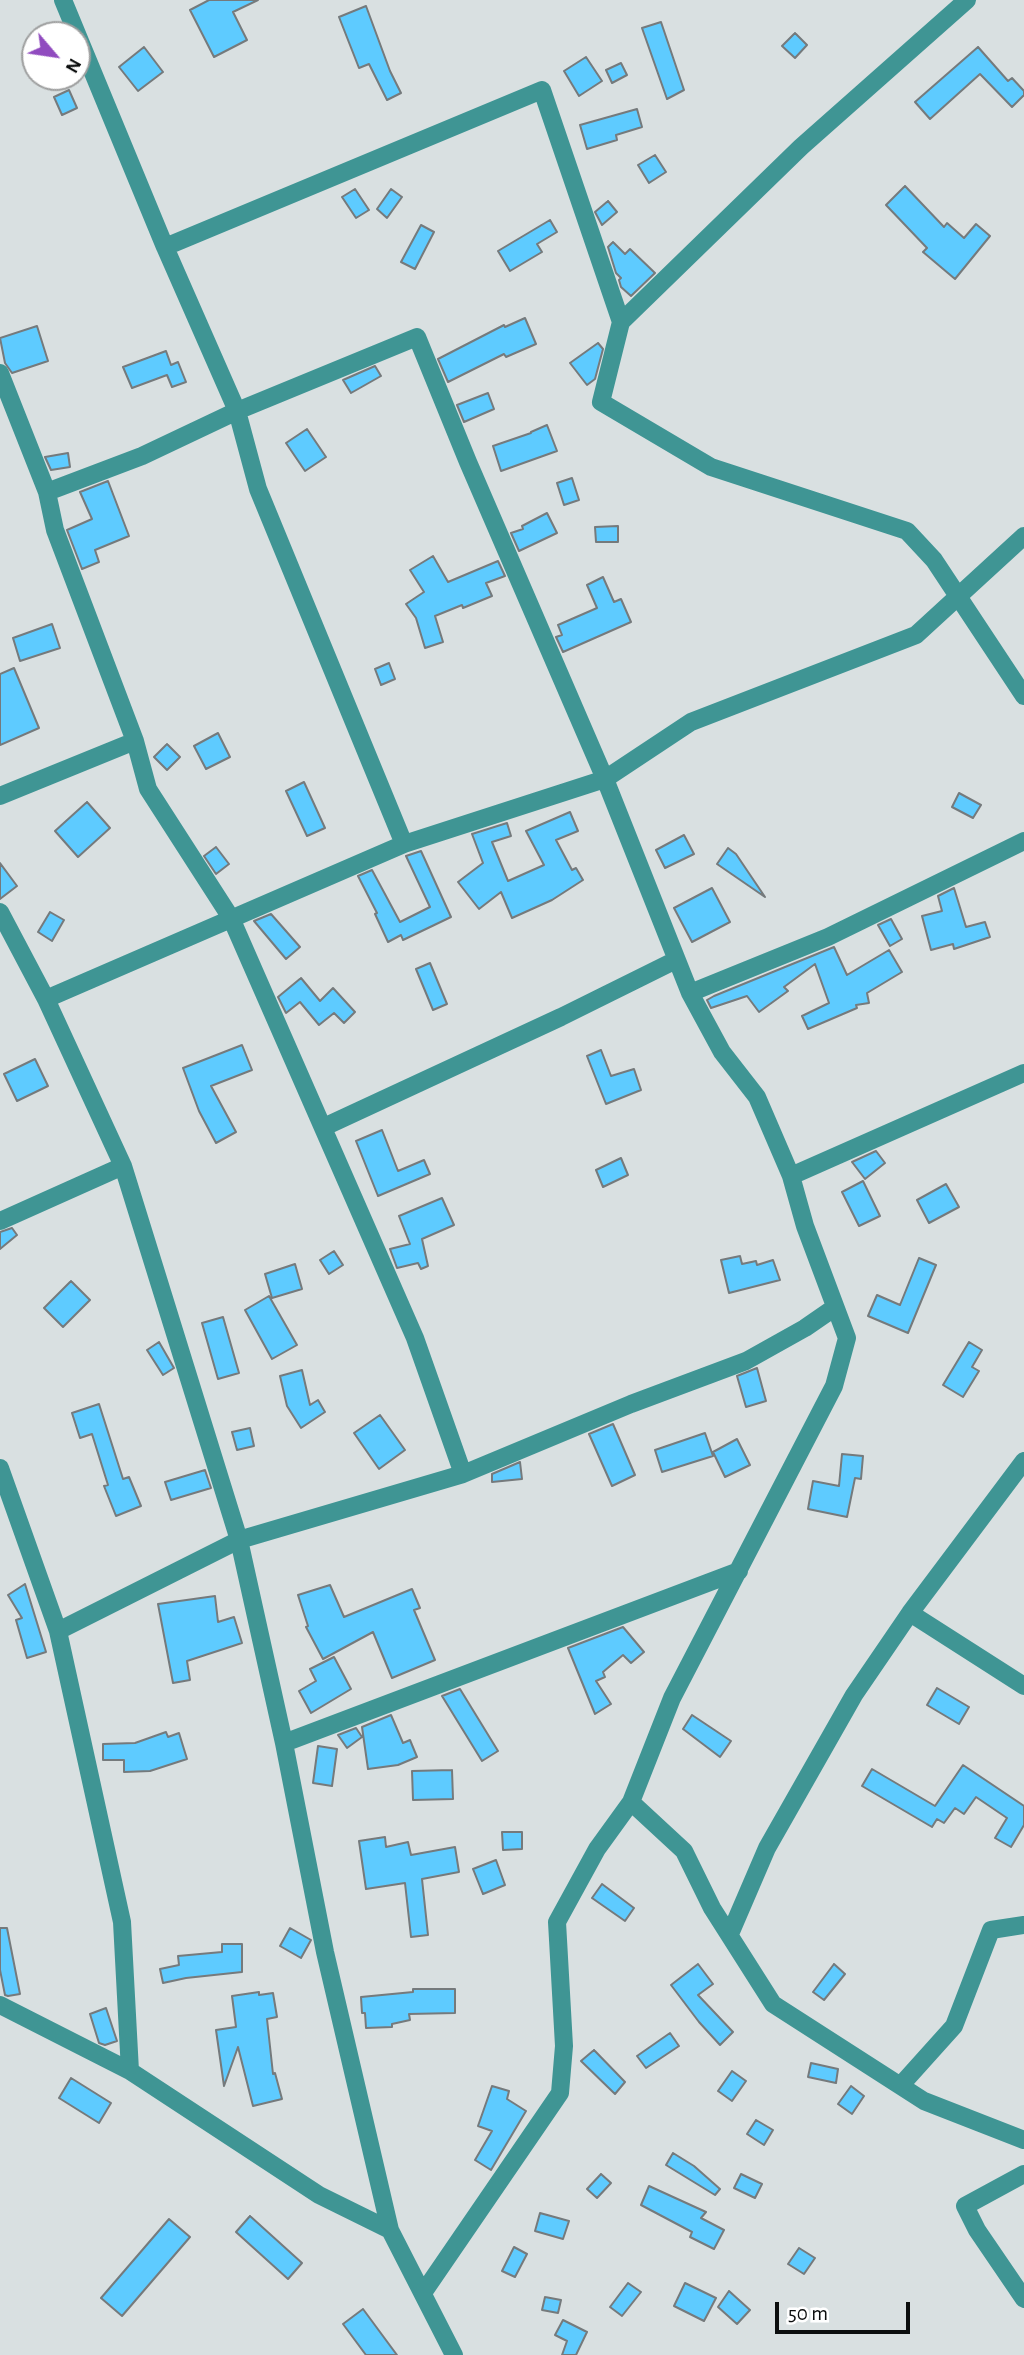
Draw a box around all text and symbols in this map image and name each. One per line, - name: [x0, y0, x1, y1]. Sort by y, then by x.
- north arrow: [21, 21, 91, 91]
- text: N: [62, 55, 85, 76]
- scale bar: [779, 2288, 914, 2332]
- text: 50 m: [788, 2303, 828, 2324]

